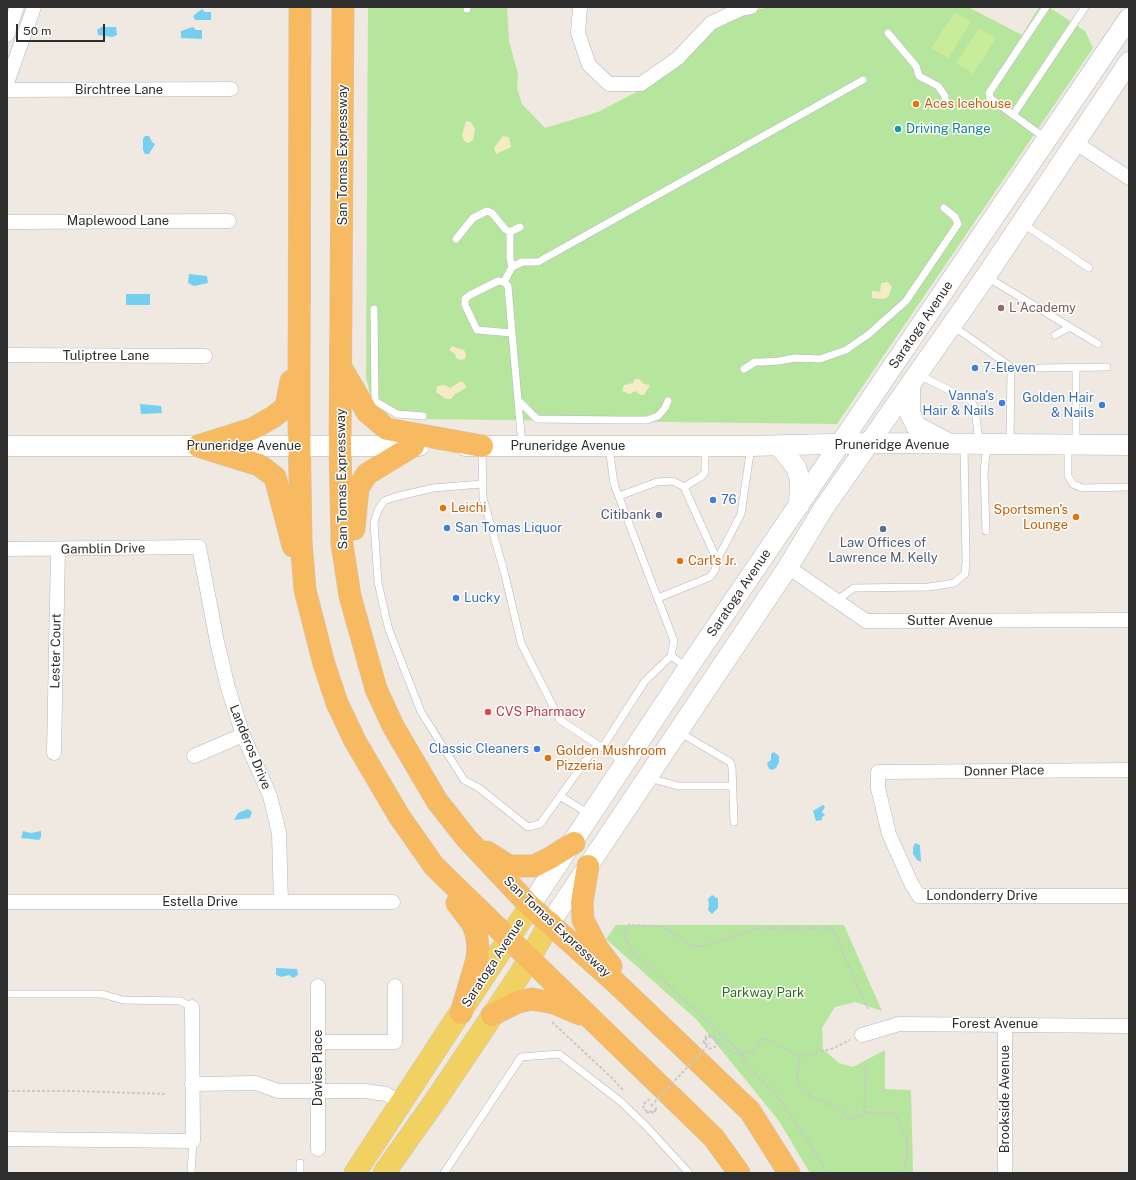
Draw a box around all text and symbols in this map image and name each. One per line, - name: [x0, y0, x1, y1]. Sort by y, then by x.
- scale bar: [18, 16, 107, 42]
- text: 50 m: [23, 24, 51, 38]
- street label: Birchtree Lane: [75, 82, 163, 98]
- street label: San Tomas Expressway: [335, 84, 351, 226]
- place label: Aces Icehouse: [924, 96, 1011, 112]
- marker: Aces Icehouse: [911, 99, 921, 109]
- place label: Driving Range: [906, 121, 991, 137]
- marker: Driving Range: [893, 124, 903, 134]
- street label: Maplewood Lane: [67, 213, 169, 229]
- street label: Saratoga Avenue: [886, 278, 956, 372]
- place label: L'Academy: [1009, 300, 1076, 316]
- marker: L'Academy: [996, 303, 1006, 313]
- street label: Tuliptree Lane: [63, 348, 149, 364]
- place label: 7-Eleven: [983, 360, 1036, 376]
- marker: 7-Eleven: [970, 363, 980, 373]
- place label: Vanna's Hair & Nails: [922, 388, 994, 419]
- place label: Golden Hair & Nails: [1022, 390, 1094, 421]
- marker: Vanna's Hair & Nails: [997, 398, 1007, 408]
- marker: Golden Hair & Nails: [1097, 400, 1107, 410]
- street label: San Tomas Expressway: [333, 408, 351, 550]
- street label: Pruneridge Avenue: [835, 437, 949, 453]
- street label: Pruneridge Avenue: [187, 438, 301, 454]
- street label: Pruneridge Avenue: [511, 438, 625, 454]
- place label: 76: [721, 492, 737, 508]
- marker: 76: [708, 495, 718, 505]
- place label: Leichi: [451, 500, 487, 516]
- place label: Sportsmen's Lounge: [993, 502, 1068, 533]
- marker: Leichi: [438, 503, 448, 513]
- place label: Citibank: [601, 507, 651, 523]
- marker: Citibank: [654, 510, 664, 520]
- marker: Sportsmen's Lounge: [1071, 512, 1081, 522]
- place label: San Tomas Liquor: [455, 520, 562, 536]
- marker: San Tomas Liquor: [442, 523, 452, 533]
- marker: Law Offices of Lawrence M. Kelly: [878, 524, 888, 534]
- place label: Law Offices of Lawrence M. Kelly: [828, 535, 938, 566]
- street label: Gamblin Drive: [61, 540, 145, 558]
- street label: Saratoga Avenue: [704, 546, 774, 640]
- place label: Carl's Jr.: [688, 553, 737, 569]
- marker: Carl's Jr.: [675, 556, 685, 566]
- place label: Lucky: [464, 590, 500, 606]
- marker: Lucky: [451, 593, 461, 603]
- street label: Lester Court: [48, 613, 64, 689]
- street label: Sutter Avenue: [907, 613, 993, 629]
- street label: Landeros Drive: [226, 702, 274, 792]
- place label: CVS Pharmacy: [496, 704, 586, 720]
- marker: CVS Pharmacy: [483, 707, 493, 717]
- place label: Classic Cleaners: [429, 741, 529, 757]
- place label: Golden Mushroom Pizzeria: [556, 743, 666, 774]
- marker: Classic Cleaners: [532, 744, 542, 754]
- marker: Golden Mushroom Pizzeria: [543, 753, 553, 763]
- street label: Donner Place: [964, 762, 1044, 780]
- street label: San Tomas Expressway: [500, 873, 614, 981]
- street label: Londonderry Drive: [926, 888, 1038, 904]
- street label: Estella Drive: [162, 894, 238, 910]
- street label: Saratoga Avenue: [458, 916, 528, 1010]
- park label: Parkway Park: [722, 985, 804, 1001]
- street label: Forest Avenue: [952, 1016, 1038, 1032]
- street label: Davies Place: [310, 1030, 326, 1106]
- street label: Brookside Avenue: [997, 1045, 1013, 1153]

